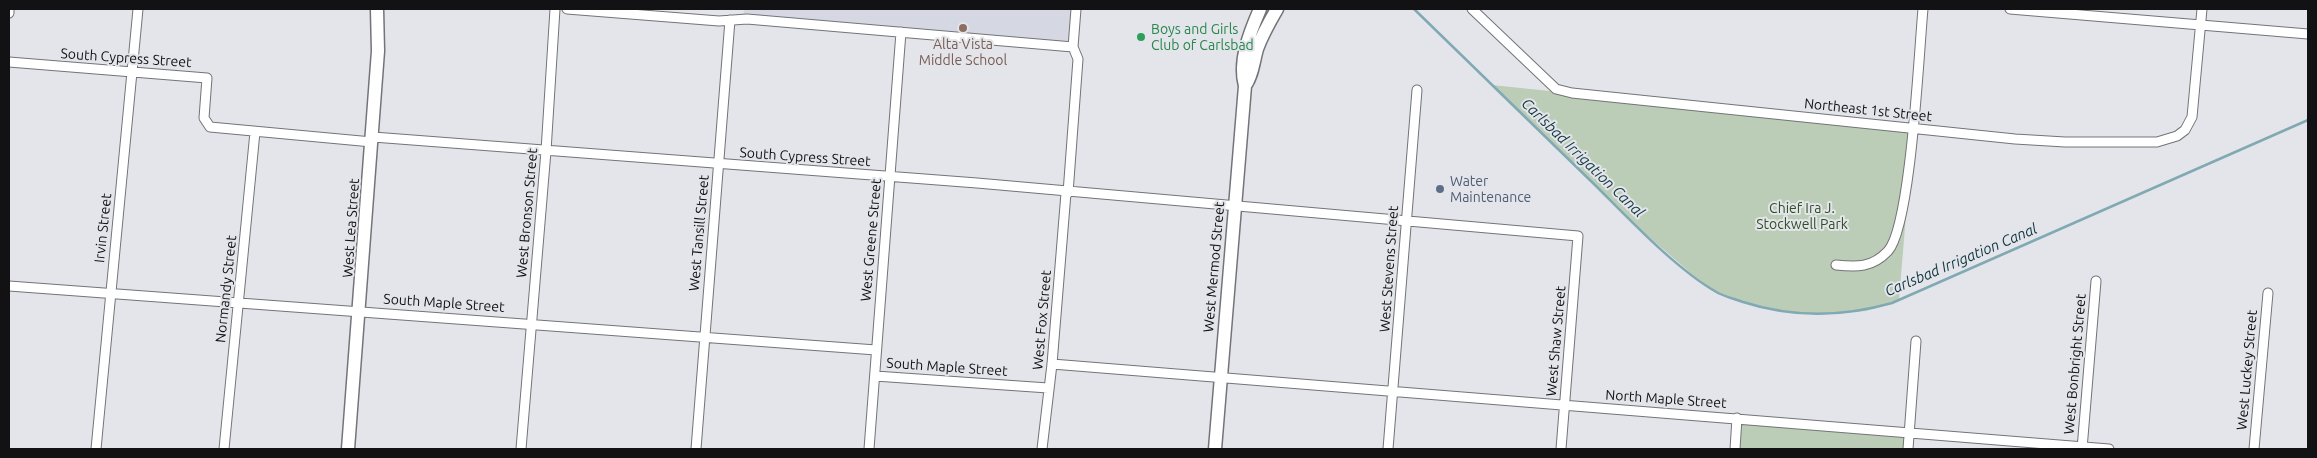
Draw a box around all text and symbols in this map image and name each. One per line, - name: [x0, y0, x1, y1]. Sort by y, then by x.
- place label: Boys and Girls Club of Carlsbad: [1151, 21, 1254, 54]
- marker: Alta Vista Middle School: [957, 22, 969, 34]
- marker: Boys and Girls Club of Carlsbad: [1135, 31, 1147, 43]
- place label: Alta Vista Middle School: [919, 36, 1007, 68]
- street label: South Cypress Street: [60, 45, 192, 71]
- water label: Carlsbad Irrigation Canal: [1518, 95, 1648, 221]
- street label: Northeast 1st Street: [1803, 95, 1933, 125]
- street label: South Cypress Street: [739, 144, 871, 170]
- street label: West Bronson Street: [513, 147, 541, 279]
- place label: Water Maintenance: [1450, 173, 1531, 206]
- street label: West Tansill Street: [686, 174, 712, 292]
- street label: West Lea Street: [339, 178, 363, 278]
- street label: West Greene Street: [857, 178, 885, 302]
- marker: Water Maintenance: [1434, 183, 1446, 195]
- street label: Irvin Street: [91, 192, 115, 264]
- park label: Chief Ira J. Stockwell Park: [1756, 200, 1848, 232]
- street label: West Mermod Street: [1200, 201, 1228, 333]
- street label: West Stevens Street: [1376, 205, 1402, 333]
- water label: Carlsbad Irrigation Canal: [1882, 220, 2040, 300]
- street label: Normandy Street: [212, 234, 240, 344]
- street label: West Fox Street: [1029, 269, 1055, 371]
- street label: West Shaw Street: [1543, 285, 1569, 397]
- street label: South Maple Street: [383, 290, 505, 316]
- street label: West Bonbright Street: [2060, 293, 2090, 435]
- street label: West Luckey Street: [2233, 309, 2261, 431]
- street label: South Maple Street: [886, 354, 1008, 380]
- street label: North Maple Street: [1605, 386, 1727, 412]

